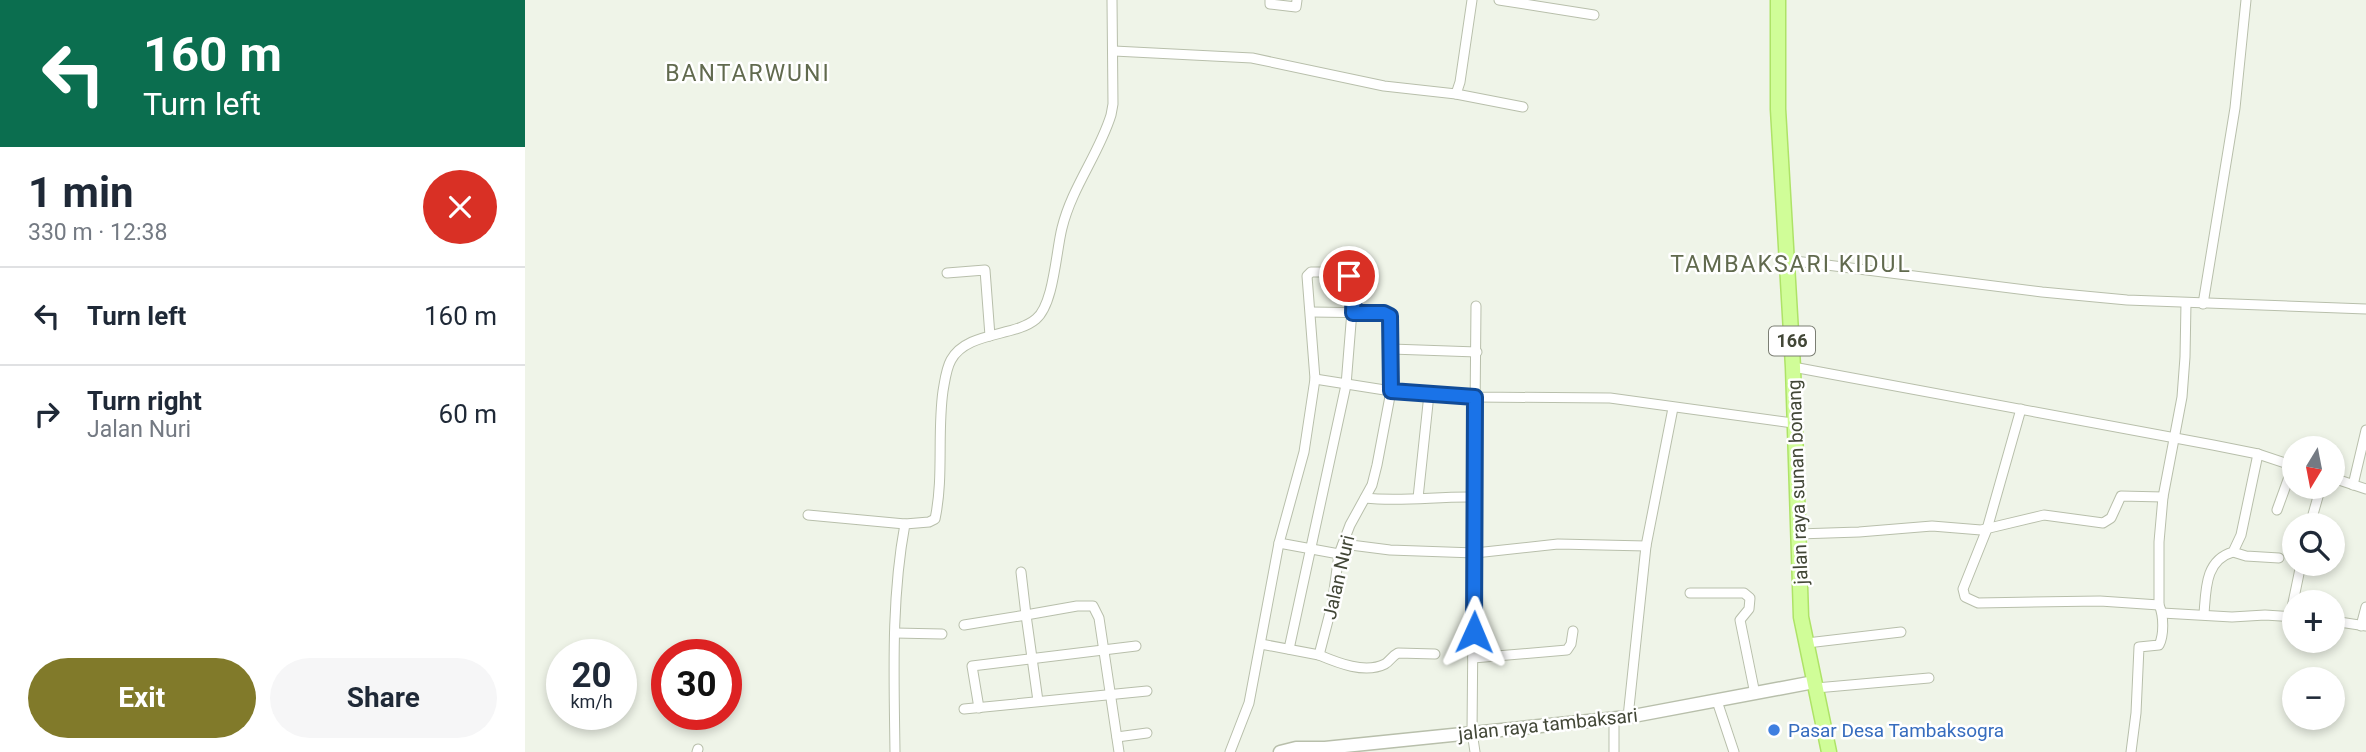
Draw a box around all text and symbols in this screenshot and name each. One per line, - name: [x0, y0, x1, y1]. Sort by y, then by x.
- text: 160 m: [143, 26, 282, 83]
- icon: left: [28, 28, 119, 119]
- district label: BANTARWUNI: [665, 60, 831, 87]
- text: Turn left: [143, 85, 261, 123]
- text: 1 min: [28, 168, 134, 217]
- button: close: [423, 170, 497, 244]
- text: 330 m · 12:38: [28, 219, 167, 246]
- pin: [1319, 246, 1379, 306]
- district label: TAMBAKSARI KIDUL: [1670, 251, 1912, 278]
- icon: arrive: [1330, 257, 1368, 295]
- icon: left: [28, 297, 66, 335]
- text: Turn left: [87, 301, 186, 331]
- text: 160 m: [424, 301, 497, 331]
- road number: 166: [1769, 326, 1815, 356]
- street label: jalan raya sunan bonang: [1782, 379, 1813, 586]
- text: Turn right: [87, 386, 202, 416]
- icon: right: [28, 395, 66, 433]
- text: 60 m: [439, 399, 497, 429]
- text: Jalan Nuri: [87, 416, 191, 443]
- north arrow: [2282, 436, 2345, 499]
- map controls: [2282, 436, 2345, 730]
- button: search: [2282, 513, 2345, 576]
- street label: Jalan Nuri: [1318, 533, 1359, 622]
- button: +: [2282, 590, 2345, 653]
- position arrow: [1437, 595, 1511, 669]
- speed limit sign: 30: [651, 639, 742, 730]
- text: 20: [571, 655, 612, 696]
- button: Exit: [28, 658, 256, 738]
- button: Share: [270, 658, 497, 738]
- button: −: [2282, 667, 2345, 730]
- text: km/h: [570, 691, 613, 712]
- street label: jalan raya tambaksari: [1456, 704, 1639, 745]
- place label: Pasar Desa Tambaksogra: [1788, 719, 2004, 742]
- marker: Pasar Desa Tambaksogra: [1766, 722, 1782, 738]

